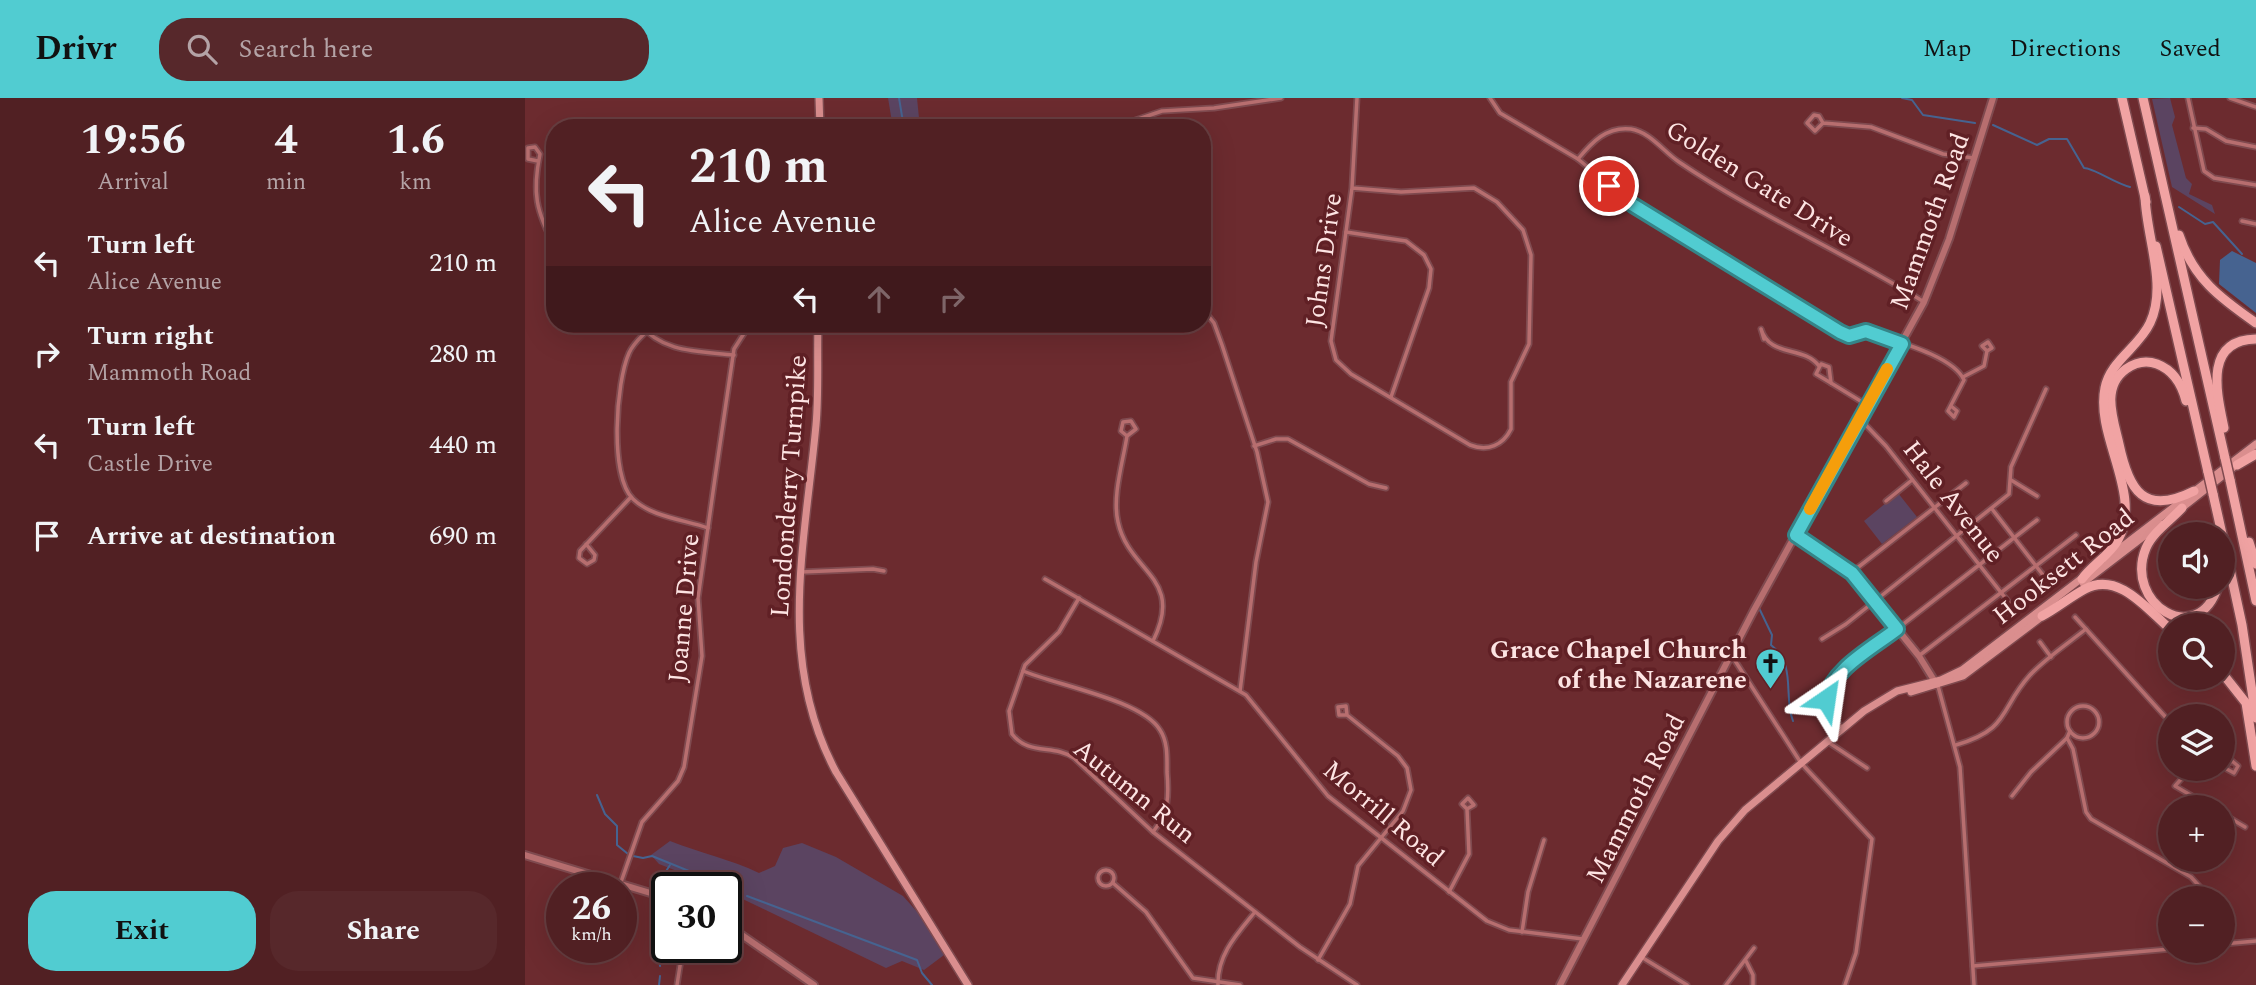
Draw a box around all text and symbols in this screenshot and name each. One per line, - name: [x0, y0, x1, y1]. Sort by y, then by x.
- search box: [159, 18, 649, 81]
- text: Drivr: [35, 24, 117, 74]
- text: Search here: [239, 29, 373, 69]
- icon: search: [183, 30, 221, 68]
- text: Map: [1923, 31, 1971, 67]
- text: Directions: [2009, 31, 2121, 67]
- text: Saved: [2159, 31, 2221, 67]
- text: 19:56: [80, 109, 186, 172]
- text: 4: [274, 109, 298, 172]
- text: 1.6: [386, 109, 445, 172]
- street label: Golden Gate Drive: [1658, 110, 1861, 258]
- street label: Mammoth Road: [1879, 127, 1981, 316]
- text: 210 m: [689, 130, 828, 205]
- icon: left: [574, 147, 665, 238]
- pin: [1579, 156, 1639, 216]
- text: Arrival: [97, 165, 169, 200]
- text: min: [266, 165, 306, 200]
- text: km: [399, 165, 432, 200]
- icon: arrive: [1590, 167, 1628, 205]
- street label: Johns Drive: [1295, 190, 1353, 330]
- text: Alice Avenue: [689, 198, 877, 247]
- text: Turn left: [87, 225, 195, 265]
- text: 210 m: [429, 243, 497, 283]
- icon: left: [28, 244, 66, 282]
- text: Alice Avenue: [87, 265, 222, 300]
- icon: left: [787, 280, 825, 318]
- icon: ahead: [860, 280, 898, 318]
- icon: right: [933, 280, 971, 318]
- text: Turn right: [87, 316, 214, 356]
- text: 280 m: [429, 334, 497, 374]
- icon: right: [28, 335, 66, 373]
- street label: Londonderry Turnpike: [760, 354, 818, 619]
- text: Mammoth Road: [87, 356, 251, 391]
- text: Turn left: [87, 407, 195, 447]
- text: 440 m: [429, 425, 497, 465]
- icon: left: [28, 426, 66, 464]
- street label: Hale Avenue: [1892, 432, 2014, 572]
- text: Castle Drive: [87, 447, 213, 482]
- street label: Hooksett Road: [1984, 499, 2143, 635]
- text: Arrive at destination: [87, 516, 336, 556]
- text: 690 m: [429, 516, 497, 556]
- icon: arrive: [28, 517, 66, 555]
- map controls: [2158, 522, 2235, 963]
- button: sound: [2158, 522, 2235, 599]
- street label: Joanne Drive: [658, 532, 710, 684]
- button: search: [2158, 613, 2235, 690]
- place label: Grace Chapel Church of the Nazarene: [1490, 630, 1747, 700]
- church icon: Grace Chapel Church of the Nazarene: [1753, 647, 1787, 691]
- position arrow: [1789, 662, 1863, 736]
- button: layers: [2158, 704, 2235, 781]
- street label: Mammoth Road: [1576, 707, 1696, 890]
- street label: Autumn Run: [1064, 730, 1205, 854]
- street label: Morrill Road: [1314, 751, 1453, 877]
- button: +: [2158, 795, 2235, 872]
- speed limit sign: 30: [651, 872, 742, 963]
- text: 26: [572, 882, 611, 935]
- button: −: [2158, 886, 2235, 963]
- button: Exit: [28, 891, 256, 971]
- button: Share: [270, 891, 497, 971]
- text: km/h: [571, 921, 612, 948]

